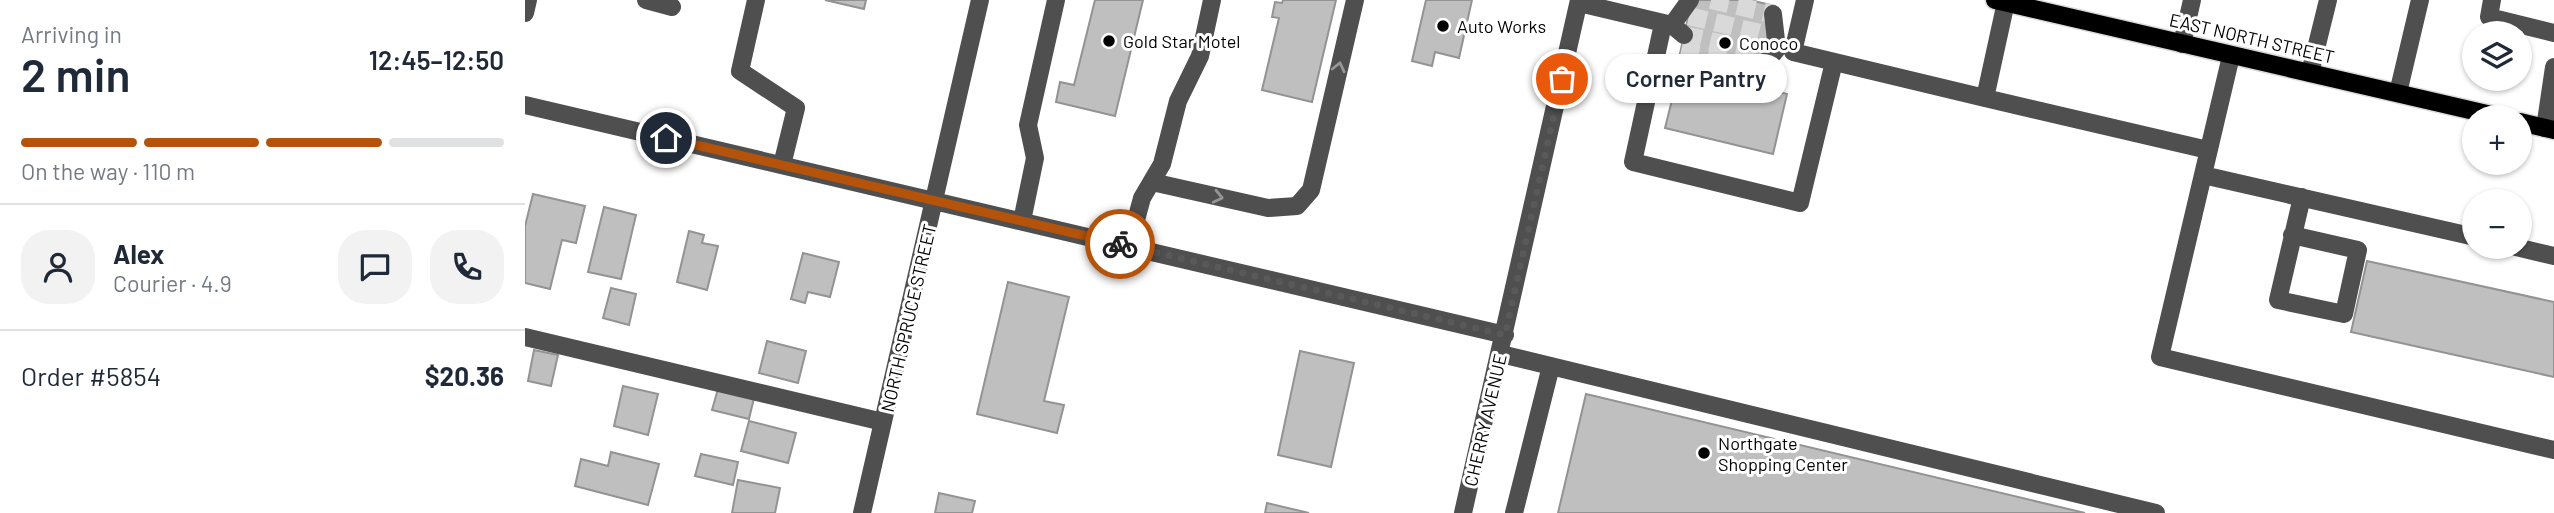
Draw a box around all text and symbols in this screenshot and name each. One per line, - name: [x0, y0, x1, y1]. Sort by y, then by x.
- street label: EAST NORTH STREET: [2167, 8, 2337, 68]
- place label: Auto Works: [1457, 15, 1546, 37]
- marker: Auto Works: [1435, 18, 1451, 34]
- text: Arriving in: [21, 20, 122, 48]
- map controls: [2462, 21, 2532, 259]
- button: layers: [2462, 21, 2532, 91]
- place label: Gold Star Motel: [1123, 30, 1240, 52]
- place label: Conoco: [1739, 32, 1798, 54]
- marker: Gold Star Motel: [1101, 33, 1117, 49]
- marker: Conoco: [1717, 35, 1733, 51]
- text: 12:45–12:50: [369, 44, 504, 75]
- text: 2 min: [21, 46, 130, 101]
- pin: [1532, 49, 1592, 109]
- callout: Corner Pantry: [1604, 55, 1786, 104]
- icon: bag: [1543, 60, 1581, 98]
- one-way arrow: [1331, 61, 1346, 73]
- text: Corner Pantry: [1626, 64, 1766, 92]
- button: +: [2462, 105, 2532, 175]
- pin: [636, 108, 696, 168]
- icon: home: [647, 119, 685, 157]
- text: On the way · 110 m: [21, 157, 195, 185]
- one-way arrow: [1212, 189, 1224, 203]
- button: −: [2462, 189, 2532, 259]
- courier: [1085, 209, 1155, 279]
- street label: NORTH SPRUCE STREET: [876, 222, 940, 414]
- icon: bike: [1101, 225, 1139, 263]
- button: person: [21, 230, 95, 304]
- button: chat: [338, 230, 412, 304]
- button: phone: [430, 230, 504, 304]
- text: Alex: [113, 238, 164, 269]
- text: Courier · 4.9: [113, 269, 232, 297]
- street label: CHERRY AVENUE: [1459, 352, 1511, 488]
- text: Order #5854: [21, 360, 161, 391]
- text: $20.36: [425, 360, 504, 391]
- place label: Northgate Shopping Center: [1718, 432, 1848, 475]
- marker: Northgate Shopping Center: [1696, 445, 1712, 461]

